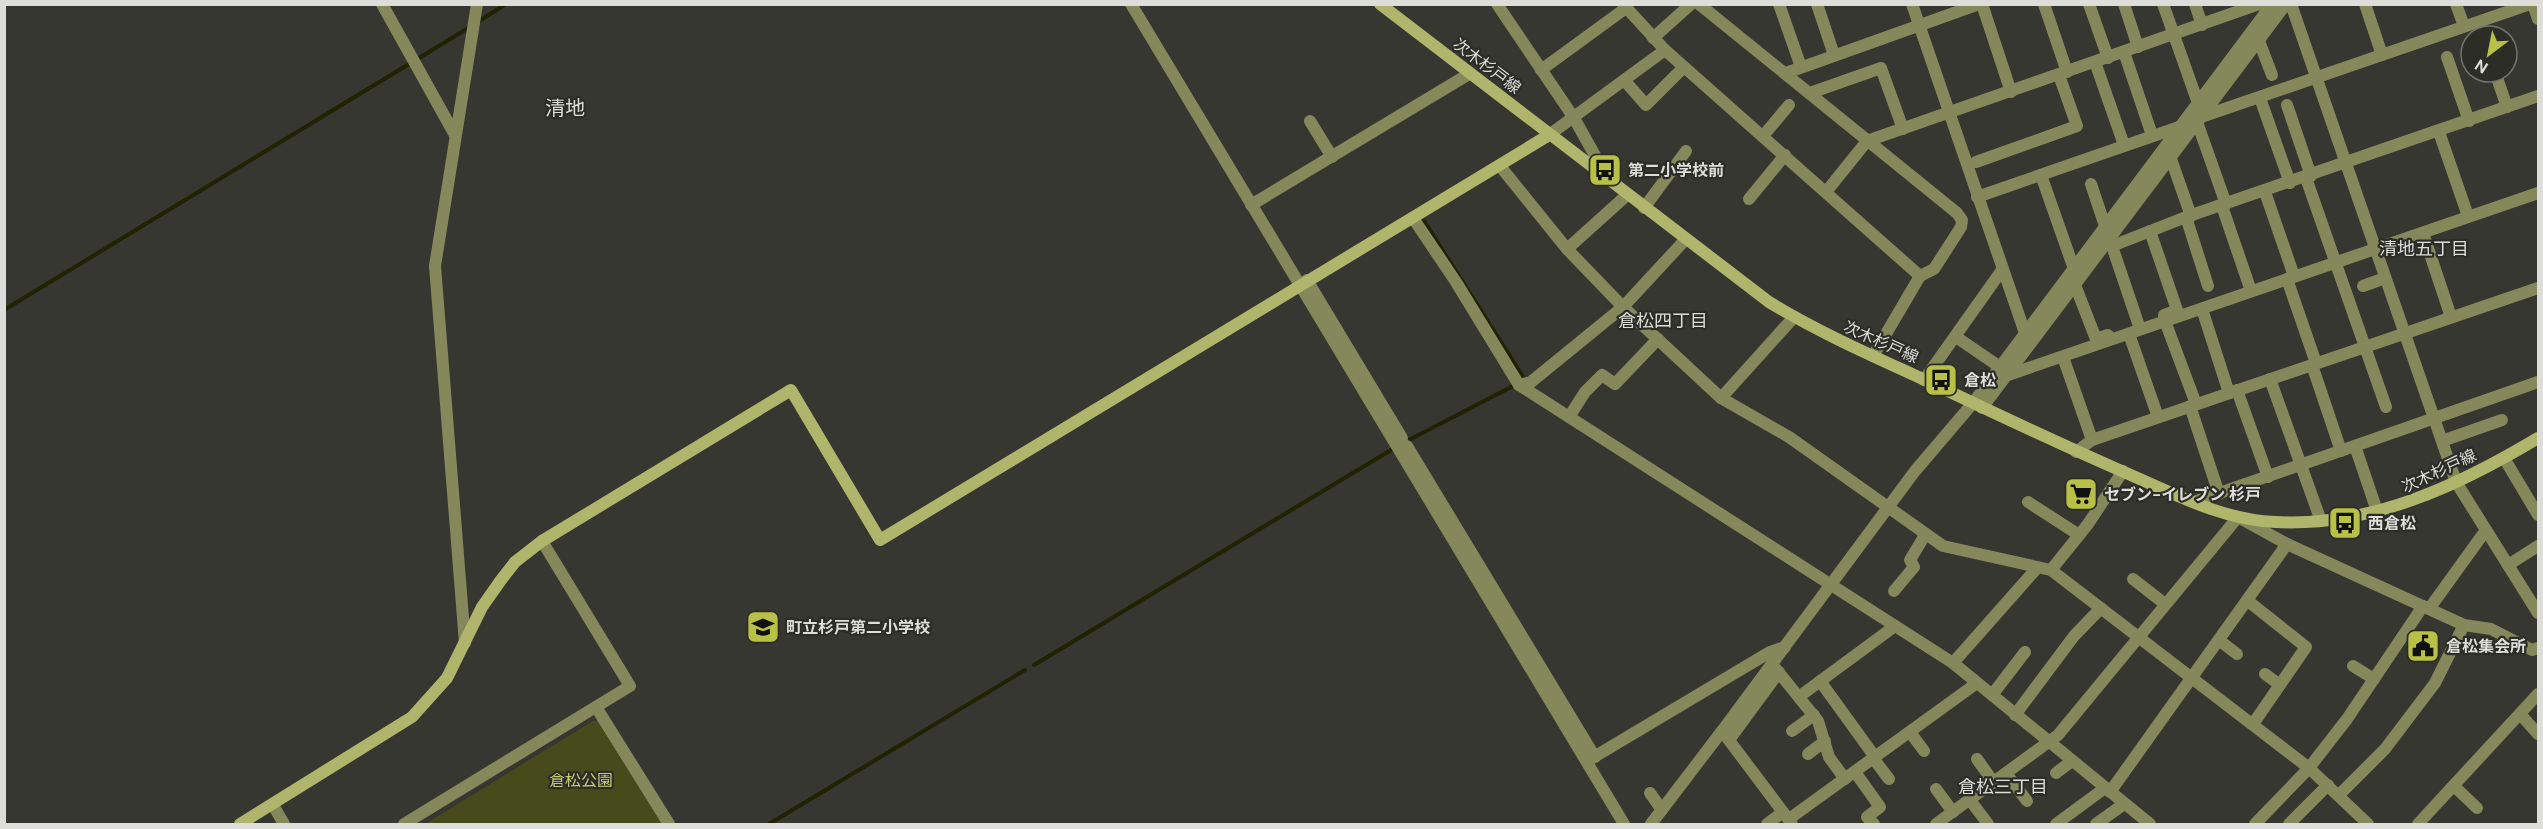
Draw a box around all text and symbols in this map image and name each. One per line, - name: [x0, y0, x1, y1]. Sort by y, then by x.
- north arrow: [2459, 24, 2519, 84]
- street label: 次木杉戸線: [1449, 34, 1525, 98]
- text: N: [2471, 54, 2492, 78]
- district label: 清地: [545, 95, 585, 121]
- bus stop icon: 第二小学校前: [1587, 152, 1623, 188]
- place label: 第二小学校前: [1628, 160, 1724, 181]
- district label: 清地五丁目: [2379, 237, 2469, 261]
- district label: 倉松四丁目: [1618, 309, 1708, 333]
- street label: 次木杉戸線: [1840, 316, 1922, 368]
- bus stop icon: 倉松: [1923, 362, 1959, 398]
- place label: 倉松: [1964, 370, 1996, 391]
- street label: 次木杉戸線: [2398, 445, 2480, 497]
- supermarket icon: セブン-イレブン 杉戸: [2063, 476, 2099, 512]
- place label: セブン-イレブン 杉戸: [2104, 484, 2261, 505]
- bus stop icon: 西倉松: [2327, 505, 2363, 541]
- place label: 西倉松: [2368, 513, 2416, 534]
- school or university icon: 町立杉戸第二小学校: [745, 609, 781, 645]
- place label: 町立杉戸第二小学校: [786, 617, 930, 638]
- public building icon: 倉松集会所: [2405, 628, 2441, 664]
- place label: 倉松集会所: [2446, 636, 2526, 657]
- park label: 倉松公園: [549, 770, 613, 791]
- district label: 倉松三丁目: [1958, 775, 2048, 799]

